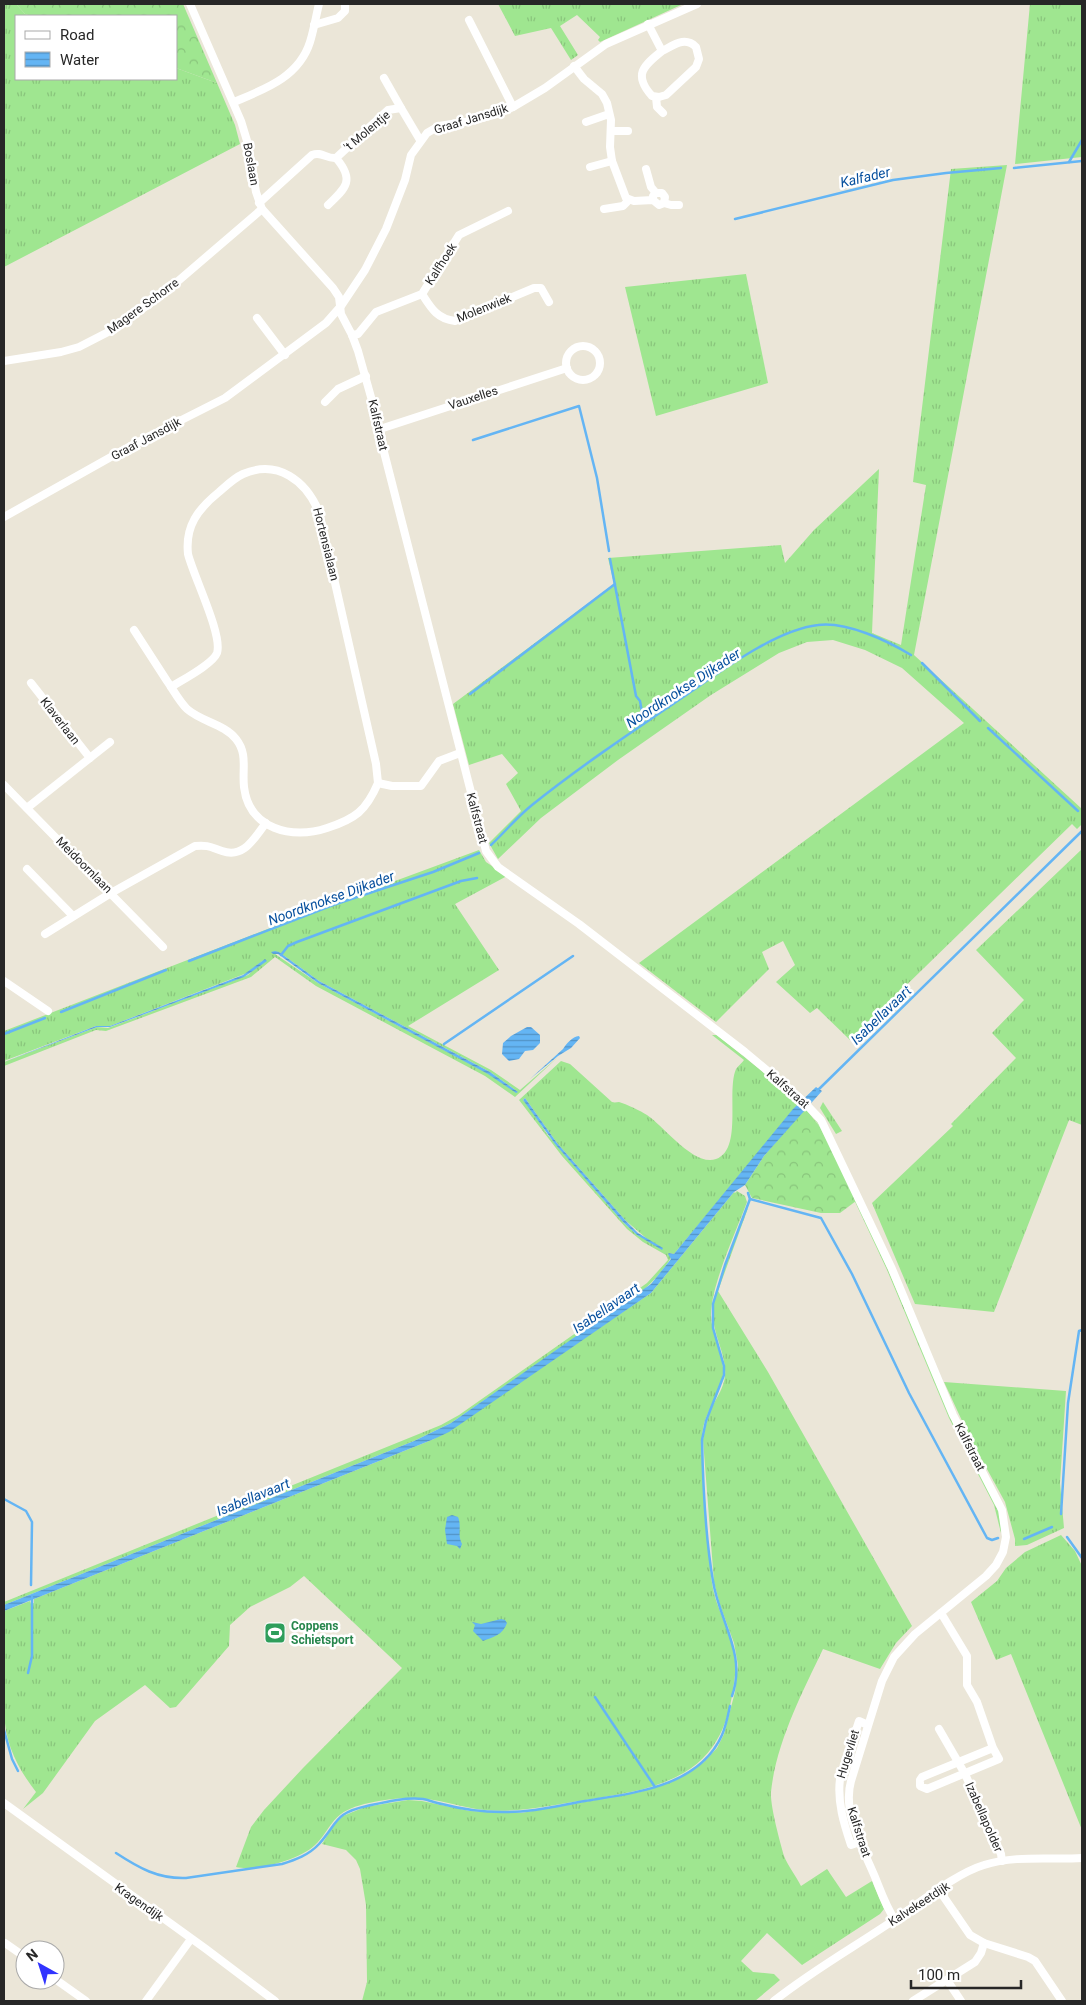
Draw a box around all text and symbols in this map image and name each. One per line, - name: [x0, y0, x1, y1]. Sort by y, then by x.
- legend: [15, 15, 178, 80]
- text: Road: [60, 26, 94, 44]
- text: Water: [60, 51, 99, 69]
- street label: Graaf Jansdijk: [432, 101, 511, 137]
- street label: 't Molentje: [341, 108, 393, 154]
- street label: Boslaan: [240, 142, 262, 186]
- water label: Kalfader: [838, 163, 892, 191]
- street label: Kalfhoek: [422, 240, 460, 288]
- street label: Magere Schorre: [105, 275, 181, 337]
- street label: Molenwiek: [455, 290, 514, 325]
- street label: Vauxelles: [447, 383, 499, 413]
- street label: Kalfstraat: [365, 398, 391, 452]
- street label: Graaf Jansdijk: [109, 414, 184, 463]
- street label: Hortensialaan: [310, 506, 342, 582]
- water label: Noordknokse Dijkader: [623, 645, 744, 731]
- street label: Klaverlaan: [37, 695, 83, 747]
- street label: Kalfstraat: [463, 791, 491, 845]
- street label: Meidoornlaan: [53, 834, 115, 896]
- water label: Noordknokse Dijkader: [266, 868, 397, 928]
- water label: Isabellavaart: [848, 982, 915, 1048]
- street label: Kalfstraat: [764, 1067, 812, 1111]
- water label: Isabellavaart: [569, 1279, 643, 1336]
- street label: Kalfstraat: [952, 1421, 988, 1473]
- water label: Isabellavaart: [214, 1475, 292, 1519]
- place label: Coppens Schietsport: [291, 1619, 354, 1647]
- sports icon: Coppens Schietsport: [263, 1621, 287, 1645]
- street label: Hugevliet: [834, 1728, 862, 1780]
- street label: Izabellapolder: [962, 1780, 1006, 1854]
- street label: Kalfstraat: [844, 1805, 874, 1859]
- street label: Kalvekeetdijk: [886, 1878, 953, 1929]
- street label: Kragendijk: [112, 1880, 167, 1924]
- north arrow: [15, 1940, 65, 1990]
- text: N: [23, 1946, 41, 1964]
- scale bar: [911, 1958, 1021, 1990]
- text: 100 m: [918, 1966, 960, 1984]

